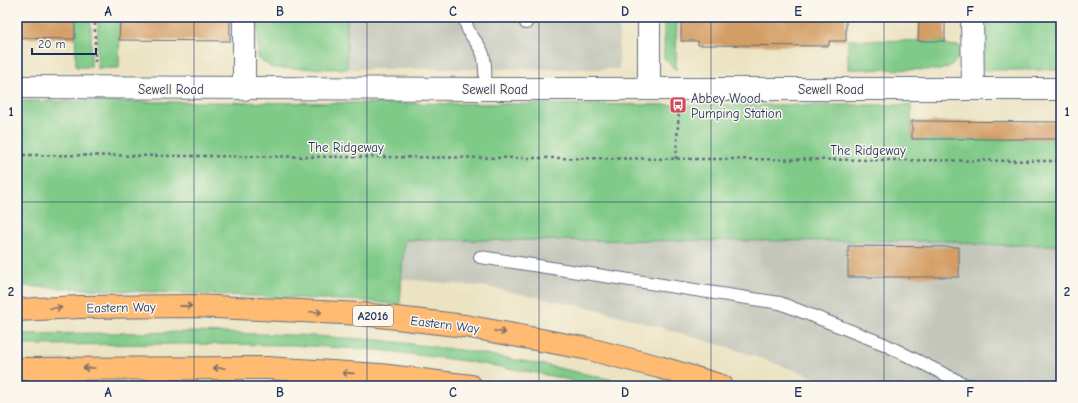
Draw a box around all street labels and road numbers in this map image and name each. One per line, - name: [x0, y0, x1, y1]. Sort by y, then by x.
- street label: Sewell Road: [138, 82, 204, 97]
- street label: Sewell Road: [462, 82, 528, 97]
- street label: Sewell Road: [798, 82, 864, 97]
- street label: The Ridgeway: [308, 140, 384, 155]
- street label: The Ridgeway: [830, 143, 906, 158]
- street label: Eastern Way: [86, 299, 156, 316]
- road number: A2016: [353, 306, 393, 326]
- street label: Eastern Way: [410, 313, 480, 336]

